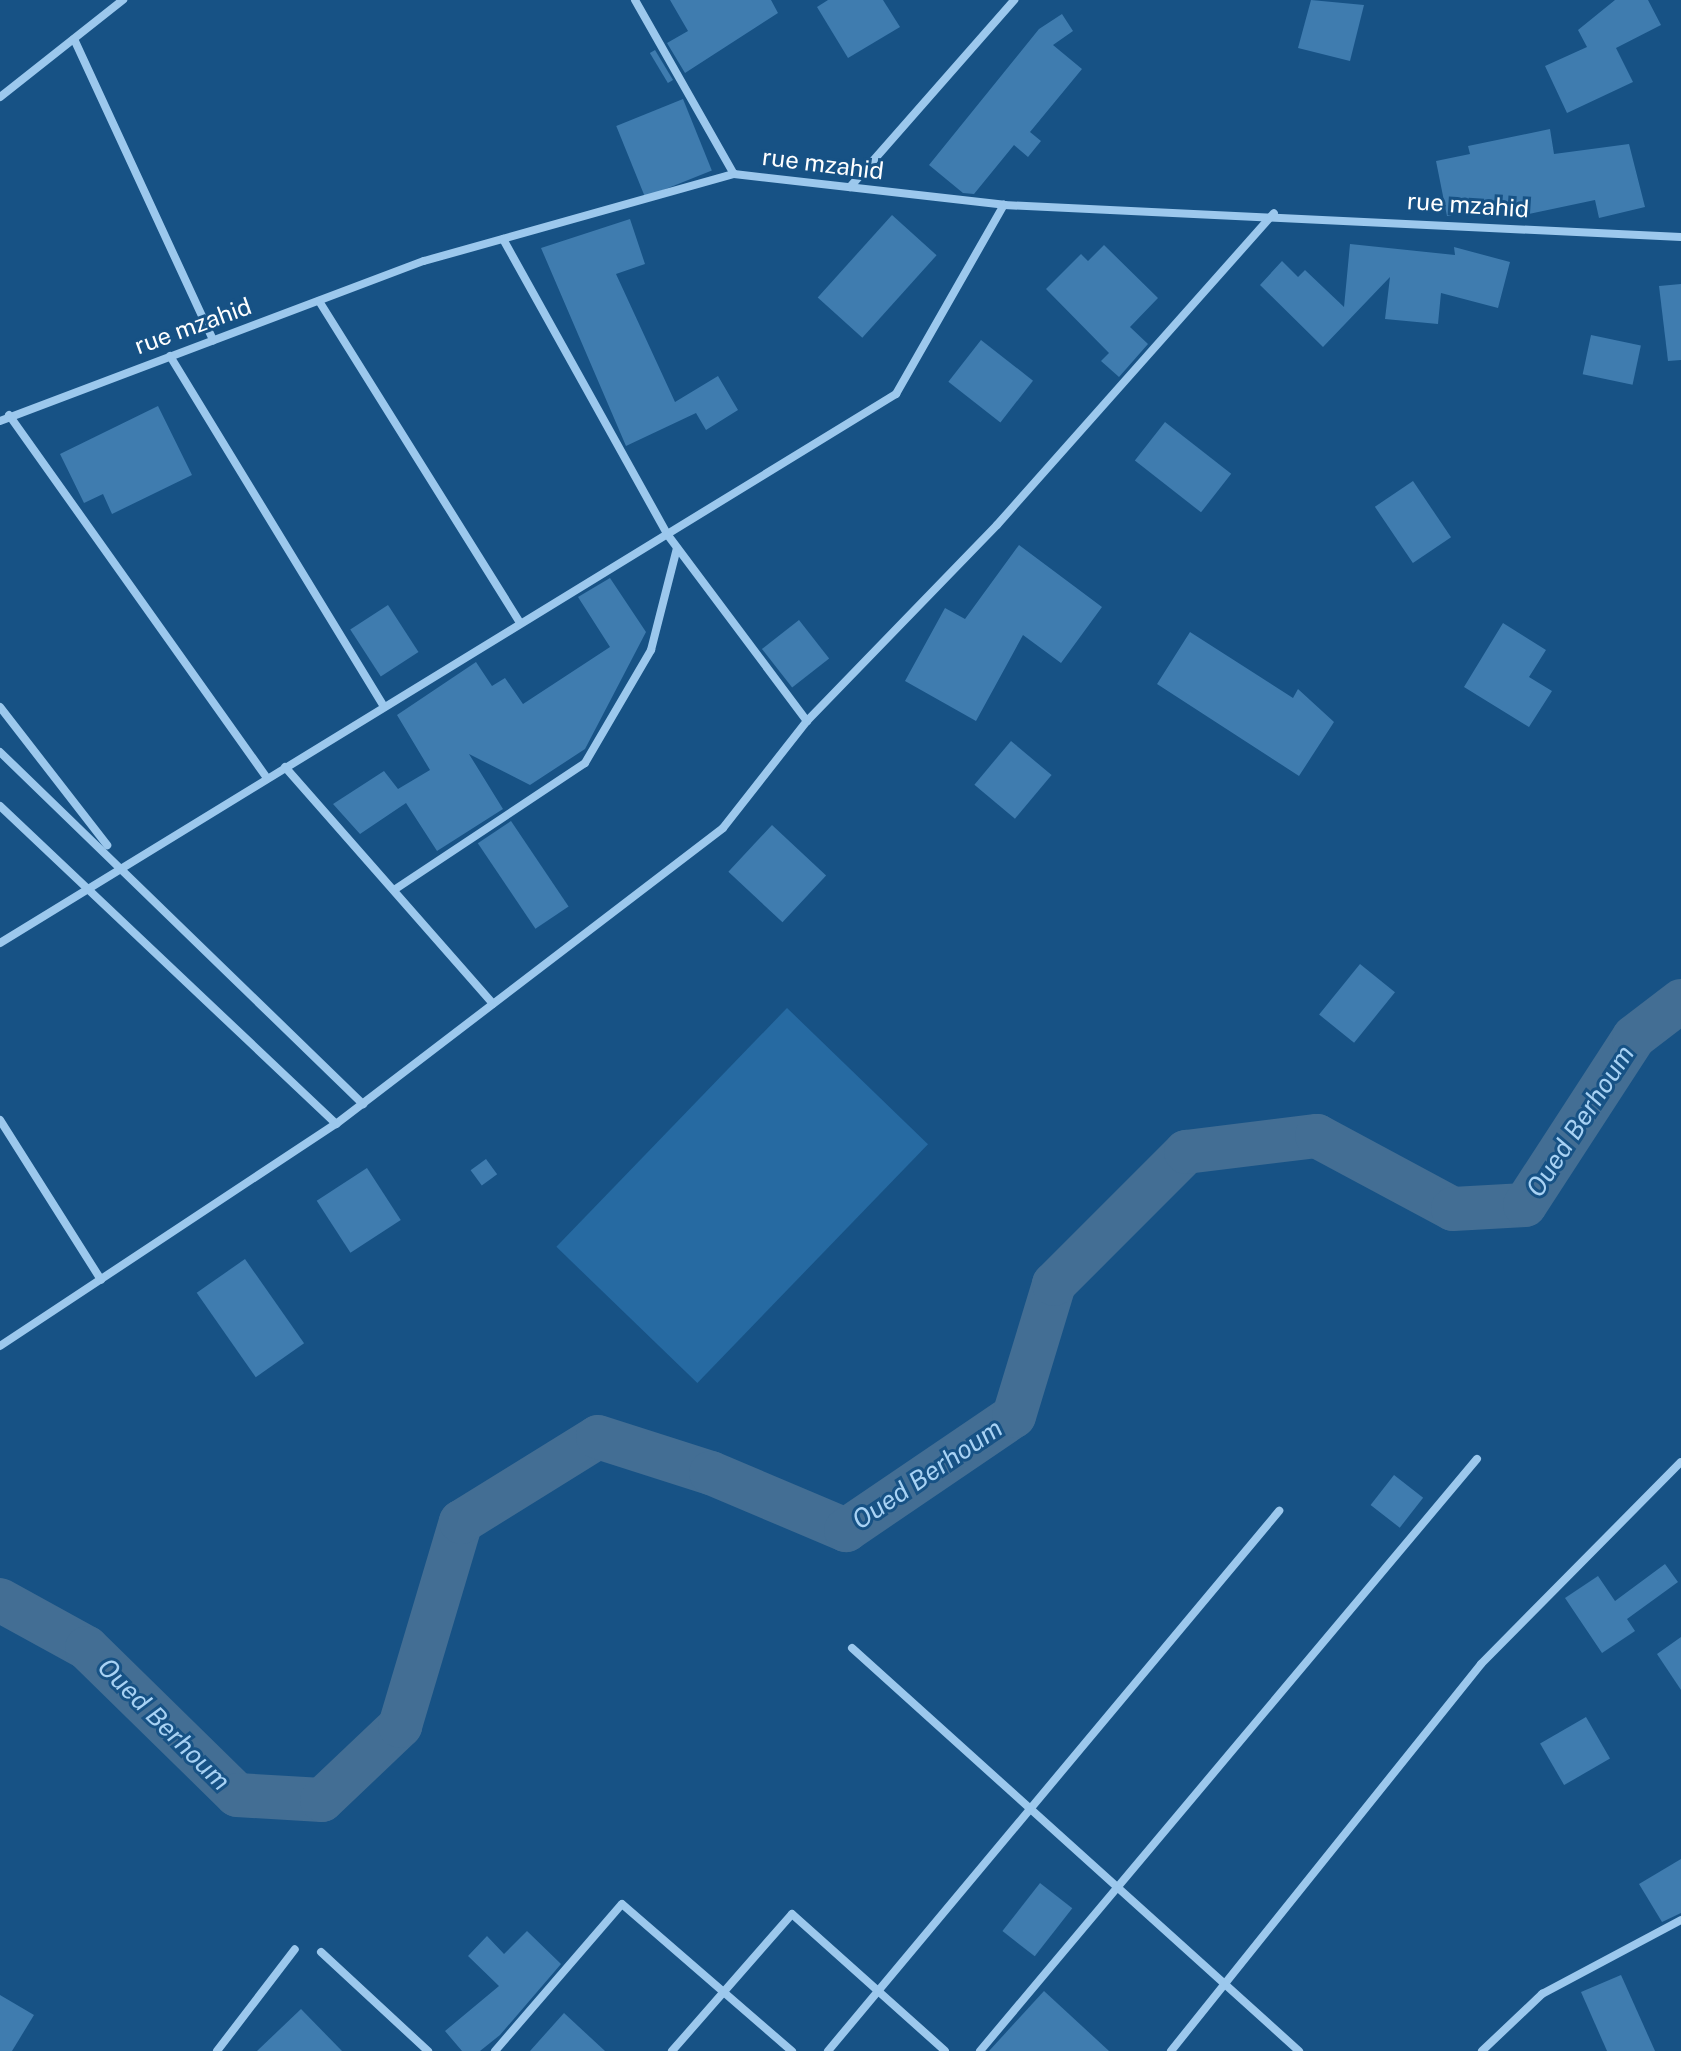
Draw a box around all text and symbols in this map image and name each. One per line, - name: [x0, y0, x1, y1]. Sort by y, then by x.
- street label: rue mzahid: [760, 142, 886, 186]
- street label: rue mzahid: [1406, 186, 1530, 224]
- street label: rue mzahid: [131, 292, 255, 360]
- water label: Oued Berhoum: [1519, 1039, 1641, 1203]
- water label: Oued Berhoum: [846, 1412, 1008, 1536]
- water label: Oued Berhoum: [91, 1651, 237, 1797]

